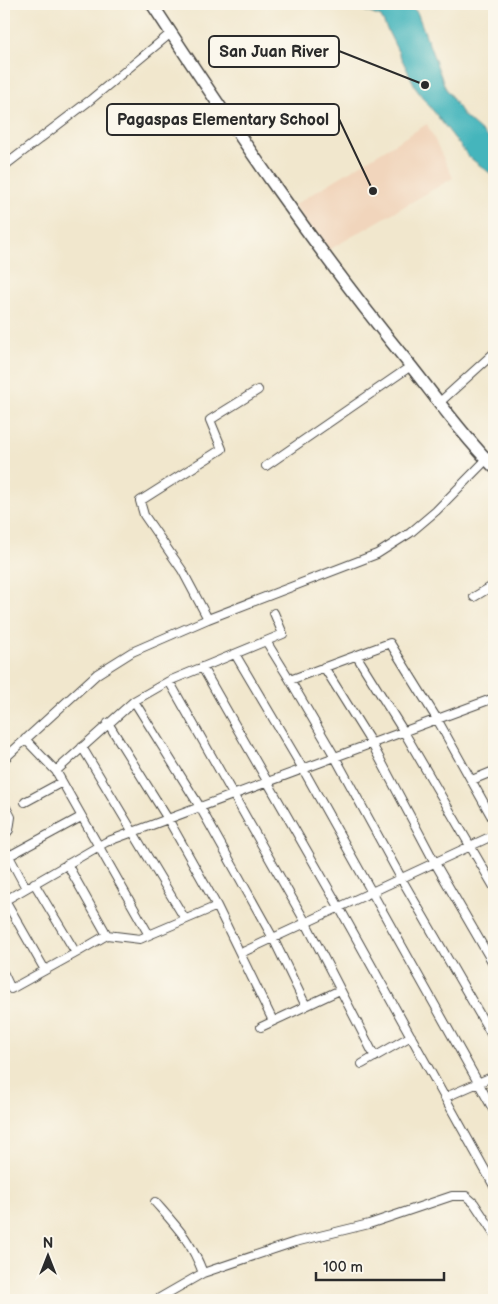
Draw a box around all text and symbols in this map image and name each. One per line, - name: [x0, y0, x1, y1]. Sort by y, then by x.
- callout: San Juan River: [209, 36, 339, 67]
- text: San Juan River: [219, 43, 329, 62]
- callout: Pagaspas Elementary School: [107, 104, 339, 135]
- text: Pagaspas Elementary School: [117, 111, 329, 130]
- north arrow: [22, 1232, 72, 1282]
- text: N: [43, 1235, 53, 1252]
- scale bar: [316, 1249, 443, 1281]
- text: 100 m: [323, 1258, 363, 1277]

